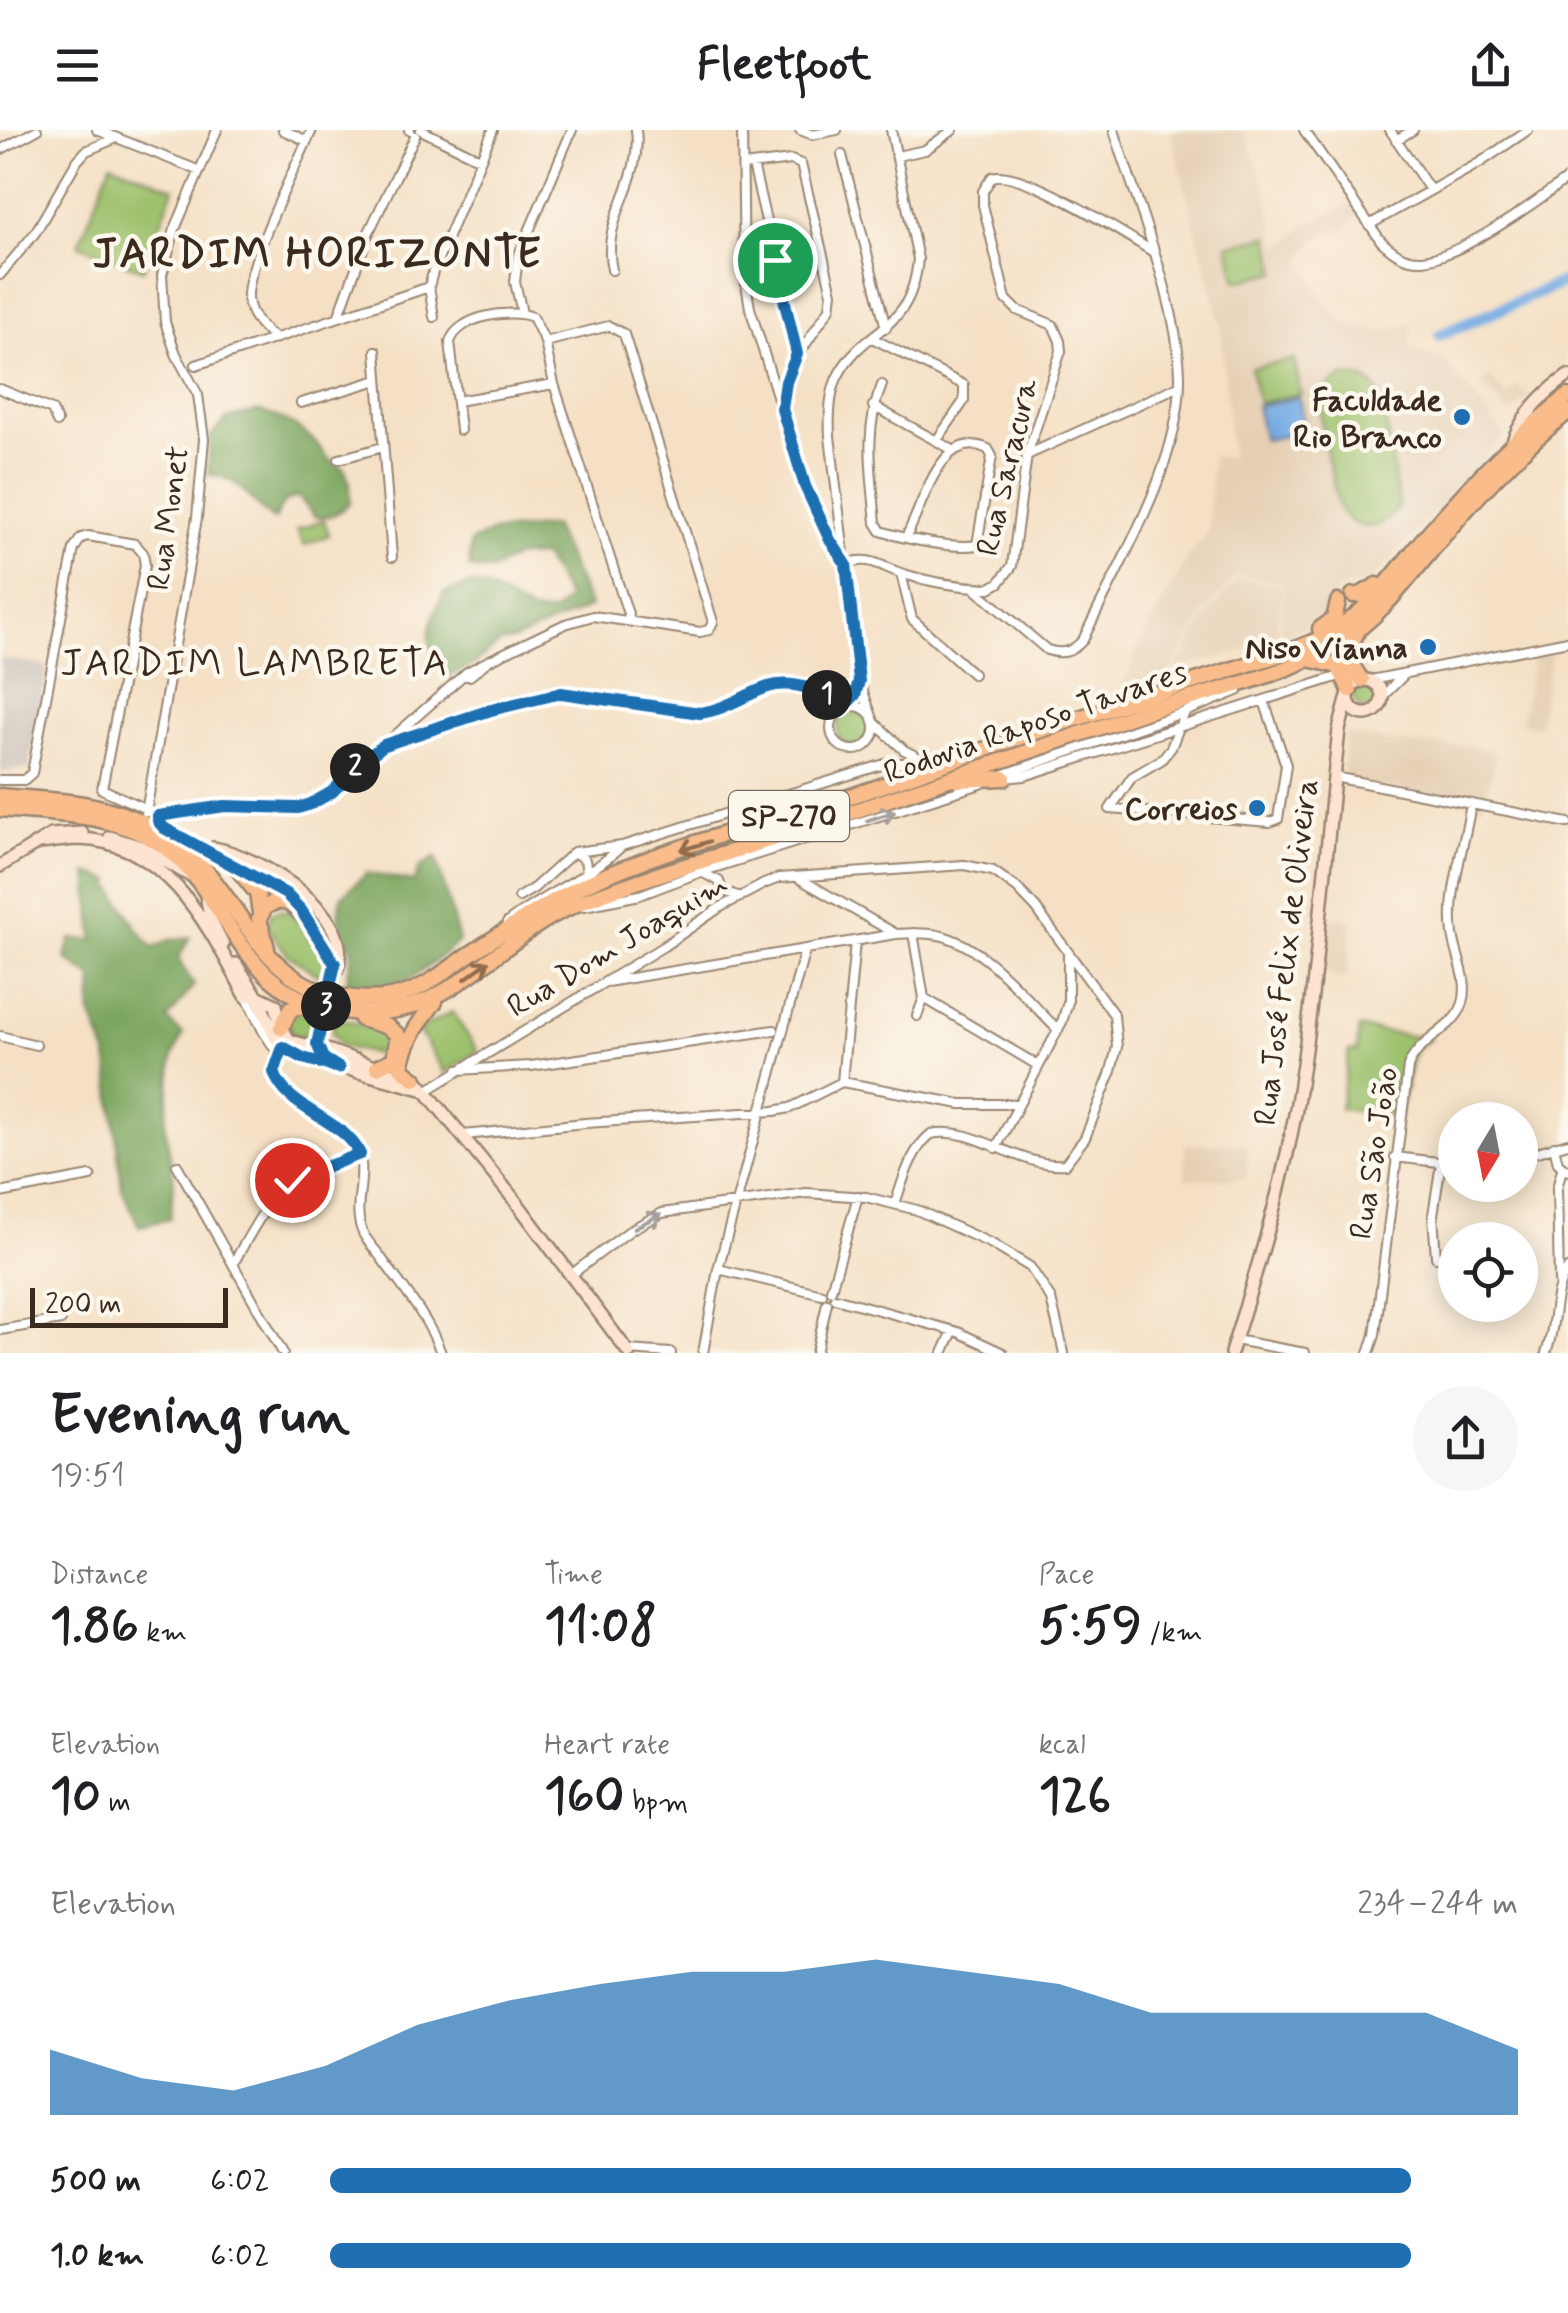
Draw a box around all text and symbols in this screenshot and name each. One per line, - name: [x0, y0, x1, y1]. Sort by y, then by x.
- text: Fleetfoot: [697, 36, 871, 95]
- icon: menu: [50, 38, 105, 93]
- icon: share: [1463, 38, 1518, 93]
- pin: [733, 218, 818, 303]
- district label: JARDIM HORIZONTE: [93, 228, 543, 283]
- icon: arrive: [748, 233, 803, 288]
- street label: Rua Saracura: [967, 374, 1049, 560]
- place label: Faculdade Rio Branco: [1293, 380, 1442, 459]
- marker: Faculdade Rio Branco: [1451, 406, 1473, 428]
- street label: Rua Monet: [138, 443, 200, 593]
- place label: Niso Vianna: [1245, 628, 1408, 670]
- marker: Niso Vianna: [1417, 636, 1439, 658]
- district label: JARDIM LAMBRETA: [60, 640, 450, 689]
- street label: Rodovia Raposo Tavares: [878, 651, 1193, 795]
- pin: 1: [802, 670, 852, 720]
- text: 1: [821, 676, 833, 713]
- pin: 2: [330, 743, 380, 793]
- text: 2: [348, 749, 362, 786]
- street label: Rua José Felix de Oliveira: [1245, 777, 1329, 1128]
- place label: Correios: [1125, 789, 1238, 831]
- road number: SP-270: [729, 791, 849, 841]
- marker: Correios: [1246, 797, 1268, 819]
- one-way arrow: [864, 806, 896, 824]
- one-way arrow: [679, 838, 711, 856]
- street label: Rua Dom Joaquim: [500, 863, 736, 1028]
- one-way arrow: [463, 959, 490, 980]
- pin: 3: [301, 981, 351, 1031]
- text: 3: [320, 987, 332, 1024]
- street label: Rua São João: [1341, 1064, 1409, 1242]
- north arrow: [1438, 1102, 1538, 1202]
- map controls: [1438, 1102, 1538, 1322]
- pin: [250, 1138, 335, 1223]
- icon: check: [265, 1153, 320, 1208]
- one-way arrow: [632, 1211, 662, 1230]
- button: locate: [1438, 1222, 1538, 1322]
- scale bar: [30, 1283, 228, 1328]
- text: 200 m: [45, 1287, 121, 1324]
- text: Evening run: [50, 1381, 350, 1453]
- button: share: [1413, 1386, 1518, 1491]
- text: 19:51: [50, 1455, 125, 1497]
- text: Distance: [50, 1557, 148, 1594]
- text: Time: [544, 1557, 603, 1594]
- text: Pace: [1039, 1557, 1094, 1594]
- text: 1.86: [50, 1594, 139, 1660]
- text: 11:08: [544, 1594, 657, 1660]
- text: 5:59: [1039, 1594, 1142, 1660]
- text: km: [139, 1615, 187, 1652]
- text: /km: [1142, 1615, 1202, 1652]
- text: Elevation: [50, 1727, 160, 1764]
- text: Heart rate: [544, 1727, 670, 1764]
- text: kcal: [1039, 1727, 1086, 1764]
- text: 10: [50, 1764, 101, 1830]
- text: 160: [544, 1764, 624, 1830]
- text: 126: [1039, 1764, 1111, 1830]
- text: m: [101, 1785, 131, 1822]
- text: bpm: [624, 1785, 688, 1822]
- text: Elevation: [50, 1883, 176, 1925]
- text: 234–244 m: [1357, 1883, 1518, 1925]
- text: 500 m: [50, 2160, 141, 2202]
- text: 6:02: [210, 2160, 270, 2202]
- text: 1.0 km: [50, 2235, 144, 2277]
- text: 6:02: [210, 2235, 270, 2277]

